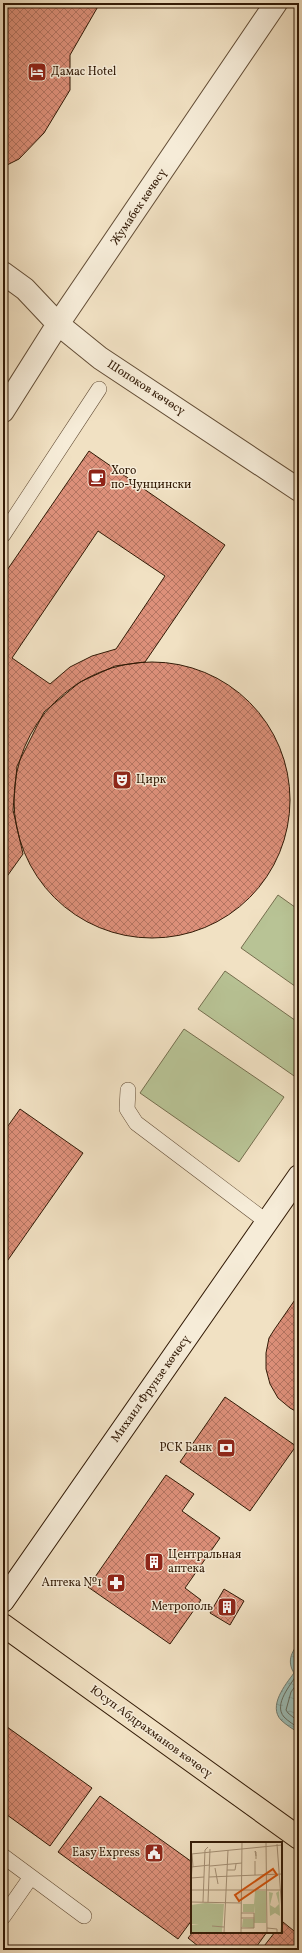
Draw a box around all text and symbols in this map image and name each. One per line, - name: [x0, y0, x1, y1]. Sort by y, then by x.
- hotel icon: Дамас Hotel: [26, 61, 48, 83]
- place label: Дамас Hotel: [51, 64, 117, 80]
- street label: Жумабек көчөсү: [107, 165, 171, 248]
- street label: Шопоков көчөсү: [104, 357, 189, 420]
- place label: Хого по-Чунцински: [111, 463, 191, 493]
- cafe icon: Хого по-Чунцински: [86, 467, 108, 489]
- theatre icon: Цирк: [111, 769, 133, 791]
- place label: Цирк: [136, 772, 167, 788]
- street label: Михаил Фрунзе көчөсү: [108, 1332, 195, 1446]
- bank icon: РСК Банк: [215, 1437, 237, 1459]
- place label: РСК Банк: [160, 1440, 213, 1456]
- place label: Центральная аптека: [168, 1547, 241, 1577]
- building icon: Центральная аптека: [143, 1551, 165, 1573]
- pharmacy icon: Аптека №1: [105, 1572, 127, 1594]
- place label: Аптека №1: [41, 1575, 102, 1591]
- building icon: Метрополь: [216, 1596, 238, 1618]
- place label: Метрополь: [151, 1599, 213, 1615]
- street label: Юсуп Абдрахманов көчөсү: [87, 1682, 216, 1782]
- public building icon: Easy Express: [143, 1842, 165, 1864]
- inset map: [191, 1842, 282, 1933]
- place label: Easy Express: [72, 1845, 140, 1861]

